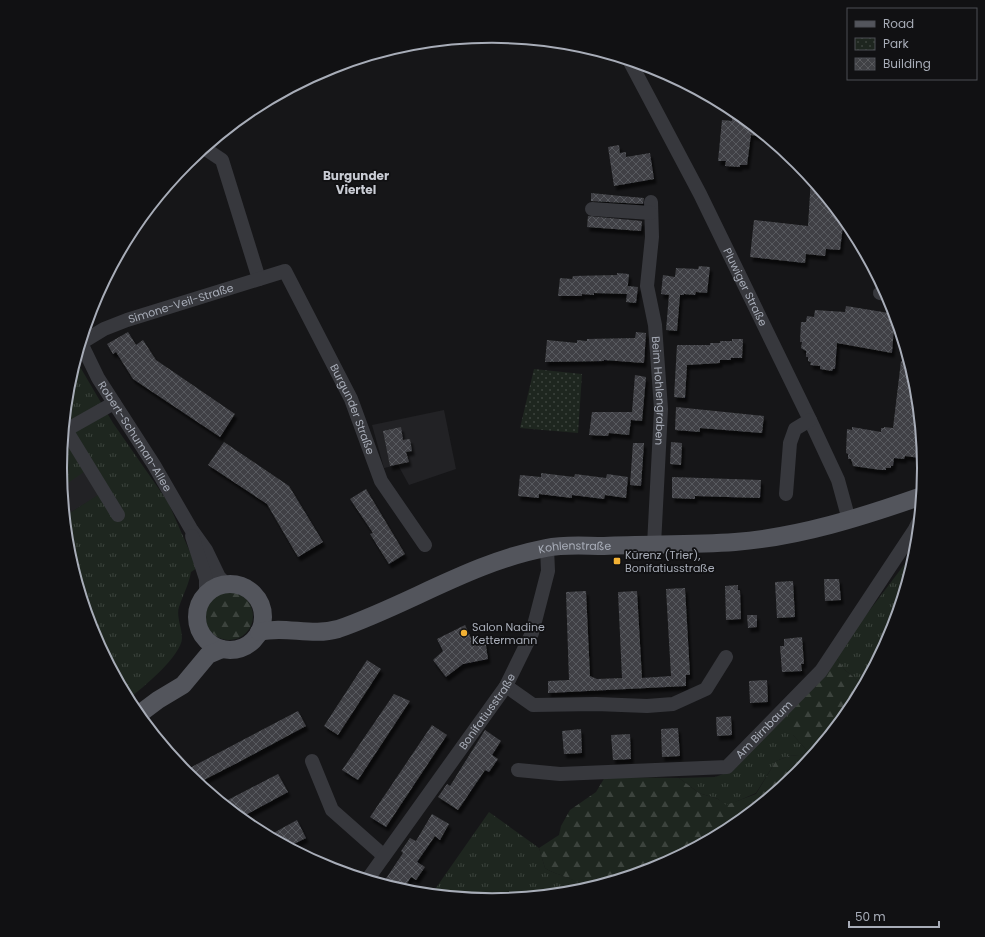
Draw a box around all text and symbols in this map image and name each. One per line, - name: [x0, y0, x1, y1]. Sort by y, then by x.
- legend: [847, 8, 977, 80]
- text: Road: [883, 15, 914, 32]
- text: Park: [883, 35, 910, 52]
- text: Building: [883, 55, 931, 72]
- district label: Burgunder Viertel: [323, 167, 389, 198]
- street label: Pluwiger Straße: [719, 245, 771, 329]
- street label: Simone-Veil-Straße: [126, 279, 236, 327]
- street label: Beim Hohlengraben: [648, 336, 669, 446]
- street label: Burgunder Straße: [326, 361, 379, 457]
- street label: Robert-Schuman-Allee: [94, 378, 176, 495]
- street label: Kohlenstraße: [537, 537, 612, 557]
- place label: Kürenz (Trier), Bonifatiusstraße: [625, 547, 715, 576]
- marker: Kürenz (Trier), Bonifatiusstraße: [612, 556, 622, 566]
- place label: Salon Nadine Kettermann: [472, 619, 545, 648]
- marker: Salon Nadine Kettermann: [459, 628, 469, 638]
- street label: Bonifatiusstraße: [455, 670, 519, 753]
- street label: Am Birnbaum: [732, 697, 796, 762]
- scale bar: [849, 903, 939, 929]
- text: 50 m: [855, 908, 886, 925]

